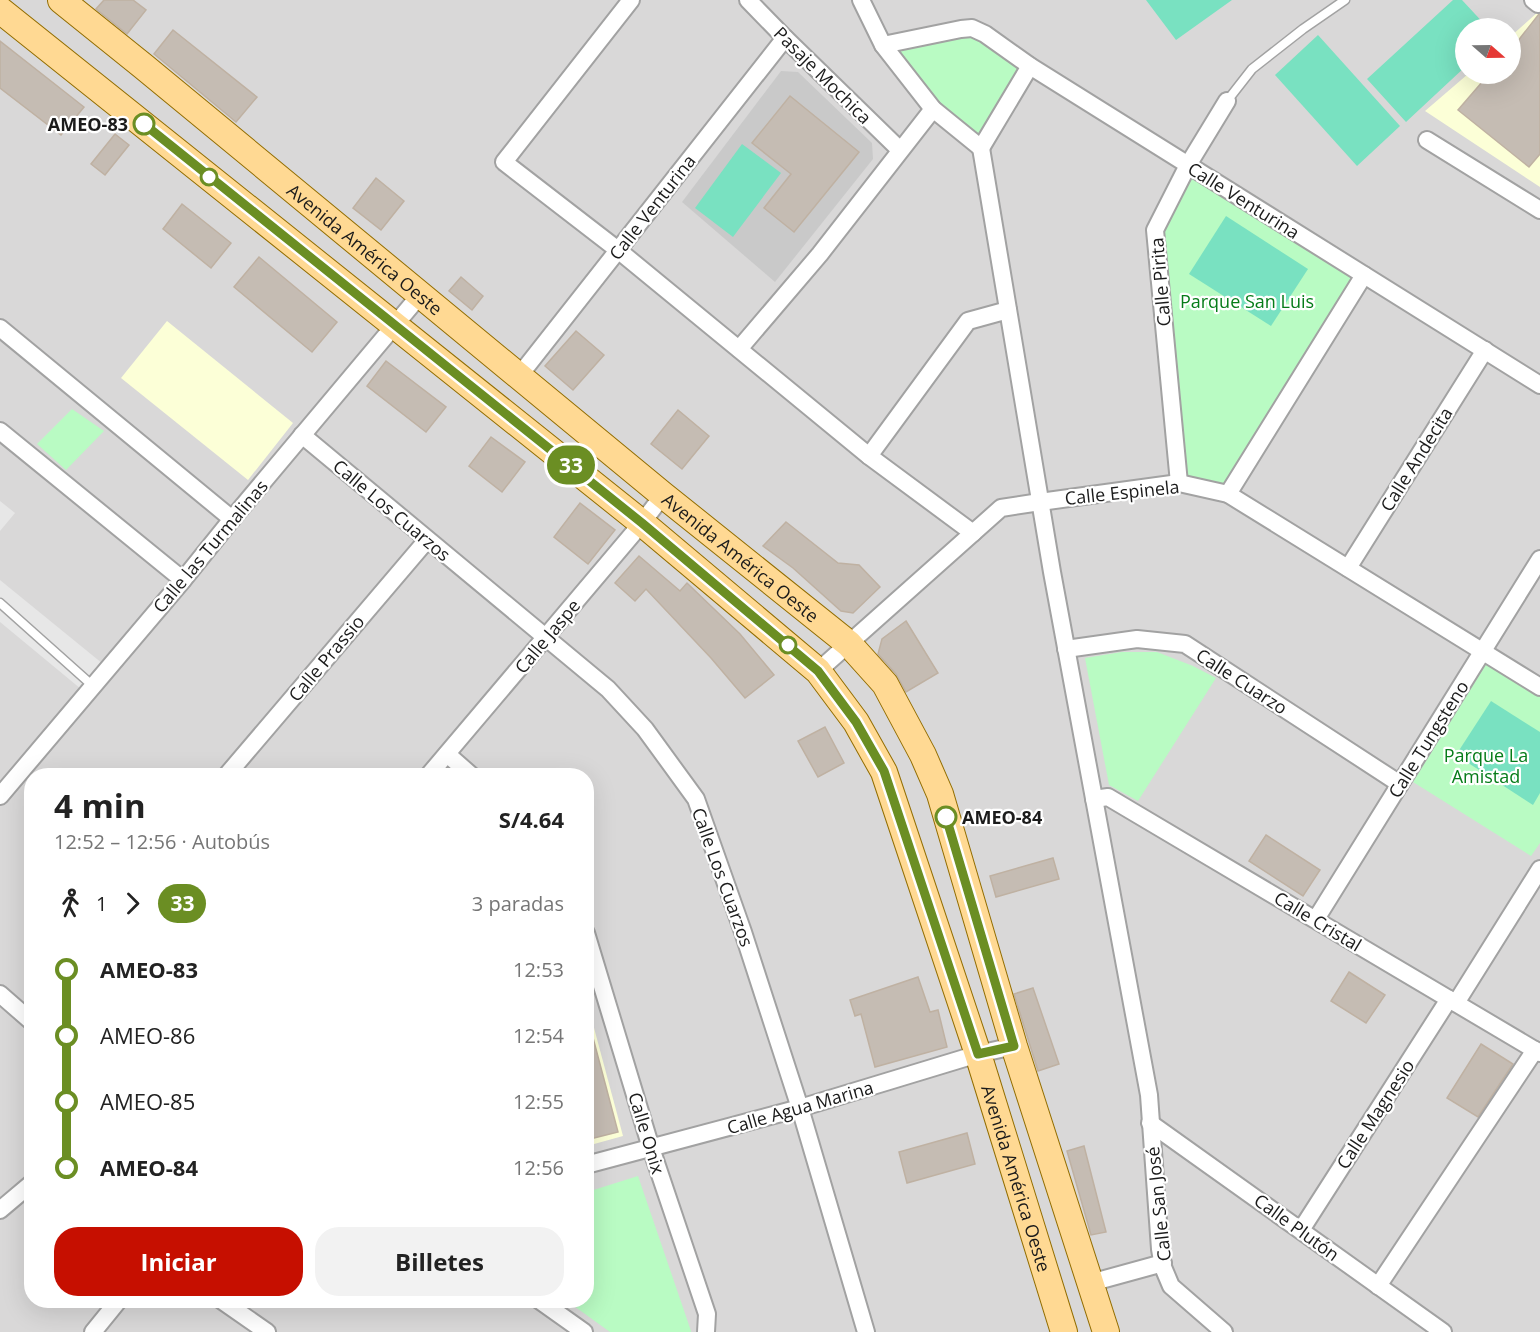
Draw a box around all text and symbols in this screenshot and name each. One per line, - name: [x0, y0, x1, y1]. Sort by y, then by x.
- north arrow: [1455, 18, 1521, 84]
- map controls: [1455, 18, 1521, 84]
- street label: Pasaje Mochica: [769, 21, 877, 129]
- place label: AMEO-83: [48, 112, 128, 136]
- marker: AMEO-83: [133, 113, 155, 135]
- street label: Calle Venturina: [603, 149, 701, 265]
- street label: Calle Venturina: [1184, 156, 1304, 244]
- unlabelled marker: [200, 168, 218, 186]
- street label: Avenida América Oeste: [282, 178, 448, 320]
- street label: Calle Pirita: [1144, 237, 1176, 327]
- park label: Parque San Luis: [1180, 289, 1314, 313]
- street label: Calle Andecita: [1374, 402, 1458, 516]
- line badge: 33: [544, 446, 598, 484]
- text: 33: [559, 451, 583, 479]
- street label: Calle Los Cuarzos: [328, 454, 456, 566]
- street label: Calle las Turmalinas: [147, 474, 273, 618]
- street label: Calle Espinela: [1064, 474, 1180, 510]
- street label: Avenida América Oeste: [657, 487, 824, 627]
- street label: Calle Jaspe: [509, 594, 585, 678]
- street label: Calle Prassio: [283, 610, 369, 706]
- unlabelled marker: [779, 636, 797, 654]
- street label: Calle Cuarzo: [1192, 643, 1292, 719]
- street label: Calle Tungsteno: [1382, 676, 1474, 802]
- park label: Parque La Amistad: [1444, 743, 1528, 788]
- text: 4 min: [54, 783, 146, 828]
- text: S/4.64: [499, 804, 564, 834]
- street label: Calle Los Cuarzos: [687, 804, 759, 950]
- place label: AMEO-84: [962, 805, 1042, 829]
- marker: AMEO-84: [935, 806, 957, 828]
- text: 12:52 – 12:56 · Autobús: [54, 828, 270, 855]
- street label: Calle Cristal: [1270, 885, 1366, 957]
- icon: walk: [54, 887, 87, 920]
- icon: forward: [116, 887, 149, 920]
- text: 33: [170, 889, 194, 917]
- text: 1: [96, 890, 107, 917]
- text: 3 paradas: [472, 890, 564, 917]
- text: AMEO-83: [100, 954, 198, 984]
- text: 12:53: [513, 956, 564, 983]
- text: AMEO-86: [100, 1020, 195, 1050]
- text: 12:54: [513, 1022, 564, 1049]
- street label: Calle Magnesio: [1331, 1055, 1419, 1173]
- street label: Calle Agua Marina: [724, 1075, 876, 1139]
- street label: Avenida América Oeste: [976, 1082, 1057, 1275]
- text: AMEO-85: [100, 1086, 195, 1116]
- text: 12:55: [513, 1088, 564, 1115]
- street label: Calle Onix: [623, 1089, 671, 1177]
- street label: Calle San José: [1140, 1145, 1176, 1263]
- text: AMEO-84: [100, 1152, 198, 1182]
- text: 12:56: [513, 1154, 564, 1181]
- street label: Calle Plutón: [1250, 1188, 1344, 1266]
- button: Iniciar: [54, 1227, 303, 1296]
- button: Billetes: [315, 1227, 564, 1296]

